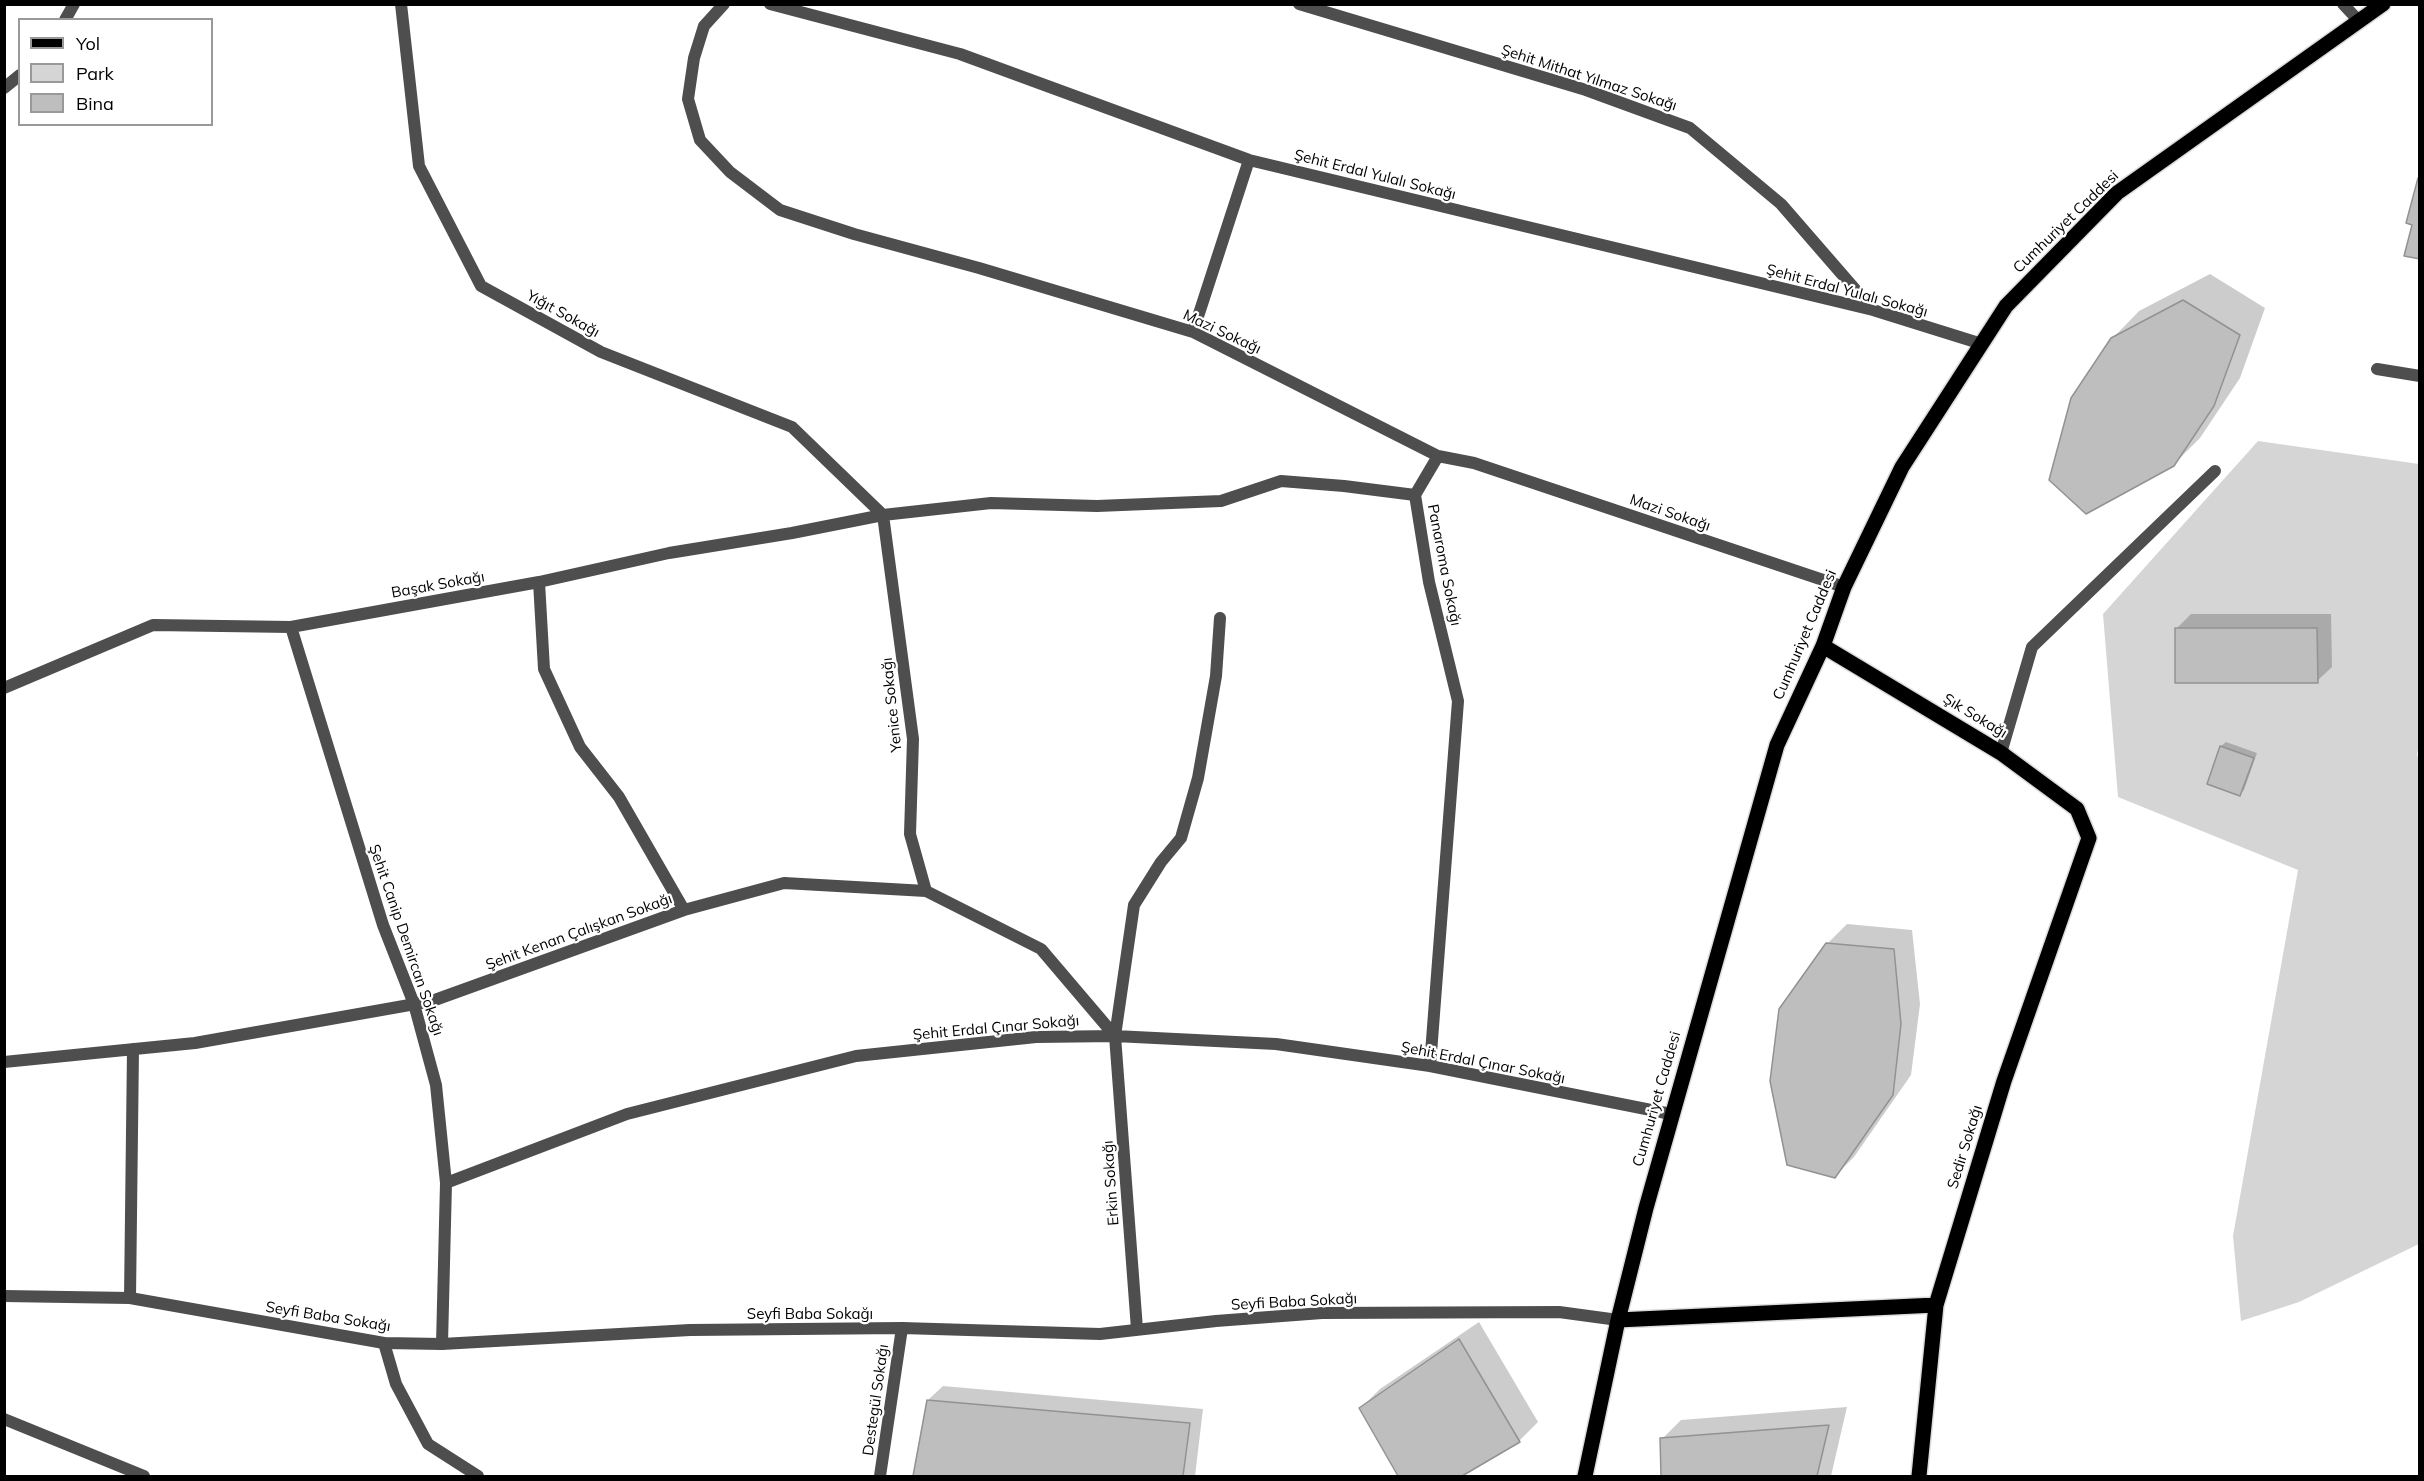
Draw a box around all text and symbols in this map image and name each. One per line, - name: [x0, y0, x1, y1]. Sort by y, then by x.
- legend: [18, 18, 213, 126]
- text: Yol: [76, 32, 100, 55]
- street label: Şehit Mithat Yılmaz Sokağı: [1499, 41, 1679, 115]
- text: Park: [76, 62, 114, 85]
- text: Bina: [76, 92, 114, 115]
- street label: Şehit Erdal Yulalı Sokağı: [1292, 146, 1458, 204]
- street label: Cumhuriyet Caddesi: [2009, 167, 2123, 277]
- street label: Şehit Erdal Yulalı Sokağı: [1764, 261, 1930, 321]
- street label: Yığıt Sokağı: [523, 287, 603, 341]
- street label: Mazi Sokağı: [1180, 306, 1264, 358]
- street label: Mazi Sokağı: [1627, 491, 1713, 535]
- street label: Panaroma Sokağı: [1423, 503, 1465, 627]
- street label: Cumhuriyet Caddesi: [1769, 567, 1841, 703]
- street label: Başak Sokağı: [390, 568, 486, 602]
- street label: Yenice Sokağı: [878, 657, 906, 753]
- street label: Şık Sokağı: [1940, 690, 2010, 742]
- street label: Şehit Canip Demircan Sokağı: [365, 842, 447, 1038]
- street label: Şehit Kenan Çalışkan Sokağı: [483, 890, 675, 974]
- street label: Şehit Erdal Çınar Sokağı: [912, 1012, 1080, 1044]
- street label: Cumhuriyet Caddesi: [1629, 1029, 1685, 1169]
- street label: Şehit Erdal Çınar Sokağı: [1399, 1038, 1567, 1088]
- street label: Sedir Sokağı: [1944, 1103, 1986, 1191]
- street label: Erkin Sokağı: [1099, 1140, 1123, 1226]
- street label: Seyfi Baba Sokağı: [1230, 1290, 1358, 1314]
- street label: Seyfi Baba Sokağı: [264, 1298, 392, 1336]
- street label: Seyfi Baba Sokağı: [747, 1305, 873, 1323]
- street label: Destegül Sokağı: [859, 1343, 893, 1457]

